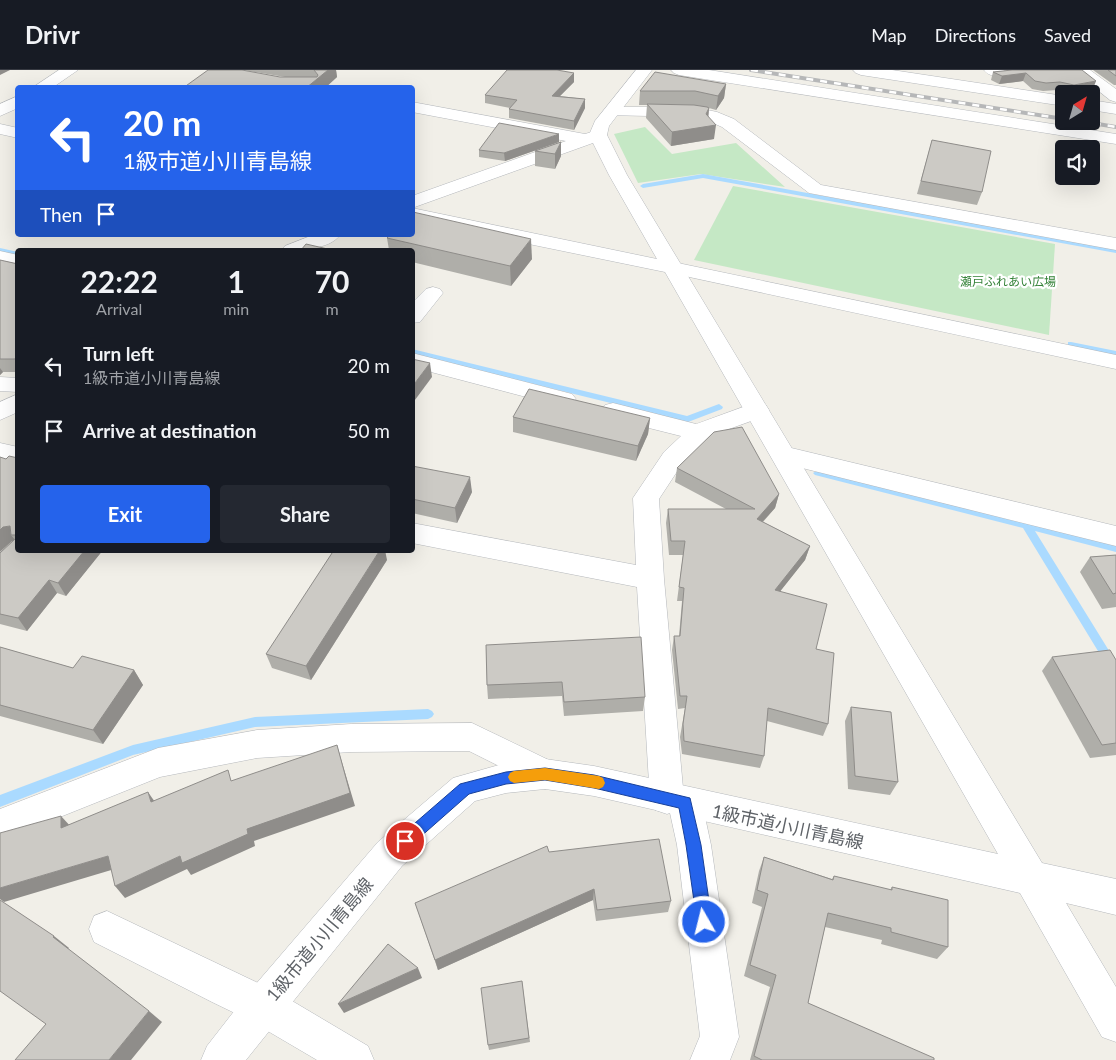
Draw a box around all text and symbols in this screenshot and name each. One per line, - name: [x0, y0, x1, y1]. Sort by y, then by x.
- text: Drivr: [25, 20, 80, 49]
- text: Map: [871, 24, 907, 46]
- text: Directions: [935, 24, 1016, 46]
- text: Saved: [1044, 24, 1091, 46]
- north arrow: [1055, 85, 1100, 130]
- map controls: [1055, 85, 1100, 185]
- text: 20 m: [123, 101, 201, 143]
- icon: left: [40, 105, 105, 170]
- button: sound: [1055, 140, 1100, 185]
- text: 1級市道小川青島線: [123, 147, 312, 174]
- icon: arrive: [92, 200, 120, 228]
- text: Then: [40, 203, 82, 226]
- text: 22:22: [80, 263, 158, 299]
- text: 1: [228, 263, 245, 299]
- text: 70: [315, 263, 349, 299]
- park label: 瀬戸ふれあい広場: [960, 274, 1056, 289]
- text: Arrival: [96, 299, 142, 318]
- text: min: [223, 299, 249, 318]
- text: m: [325, 299, 339, 318]
- text: Turn left: [83, 342, 154, 365]
- icon: left: [40, 352, 68, 380]
- text: 20 m: [347, 354, 390, 377]
- text: 1級市道小川青島線: [83, 368, 220, 387]
- icon: arrive: [40, 417, 68, 445]
- text: Arrive at destination: [83, 419, 256, 442]
- text: 50 m: [347, 419, 390, 442]
- button: Exit: [40, 485, 210, 543]
- button: Share: [220, 485, 390, 543]
- street label: 1級市道小川青島線: [710, 799, 866, 853]
- pin: [384, 820, 426, 862]
- icon: arrive: [391, 827, 419, 855]
- street label: 1級市道小川青島線: [261, 873, 377, 1005]
- position arrow: [677, 895, 729, 947]

